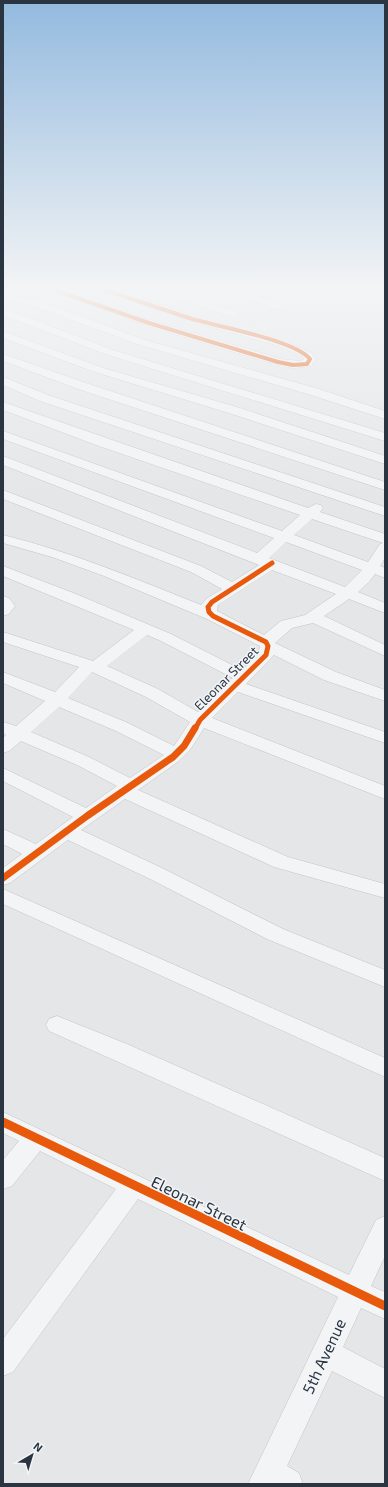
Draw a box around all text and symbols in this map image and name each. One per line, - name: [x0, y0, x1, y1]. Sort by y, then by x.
- street label: Eleonar Street: [191, 643, 261, 713]
- street label: Eleonar Street: [148, 1171, 250, 1234]
- street label: 5th Avenue: [298, 1315, 349, 1396]
- north arrow: [12, 1435, 52, 1475]
- text: N: [31, 1439, 46, 1454]

